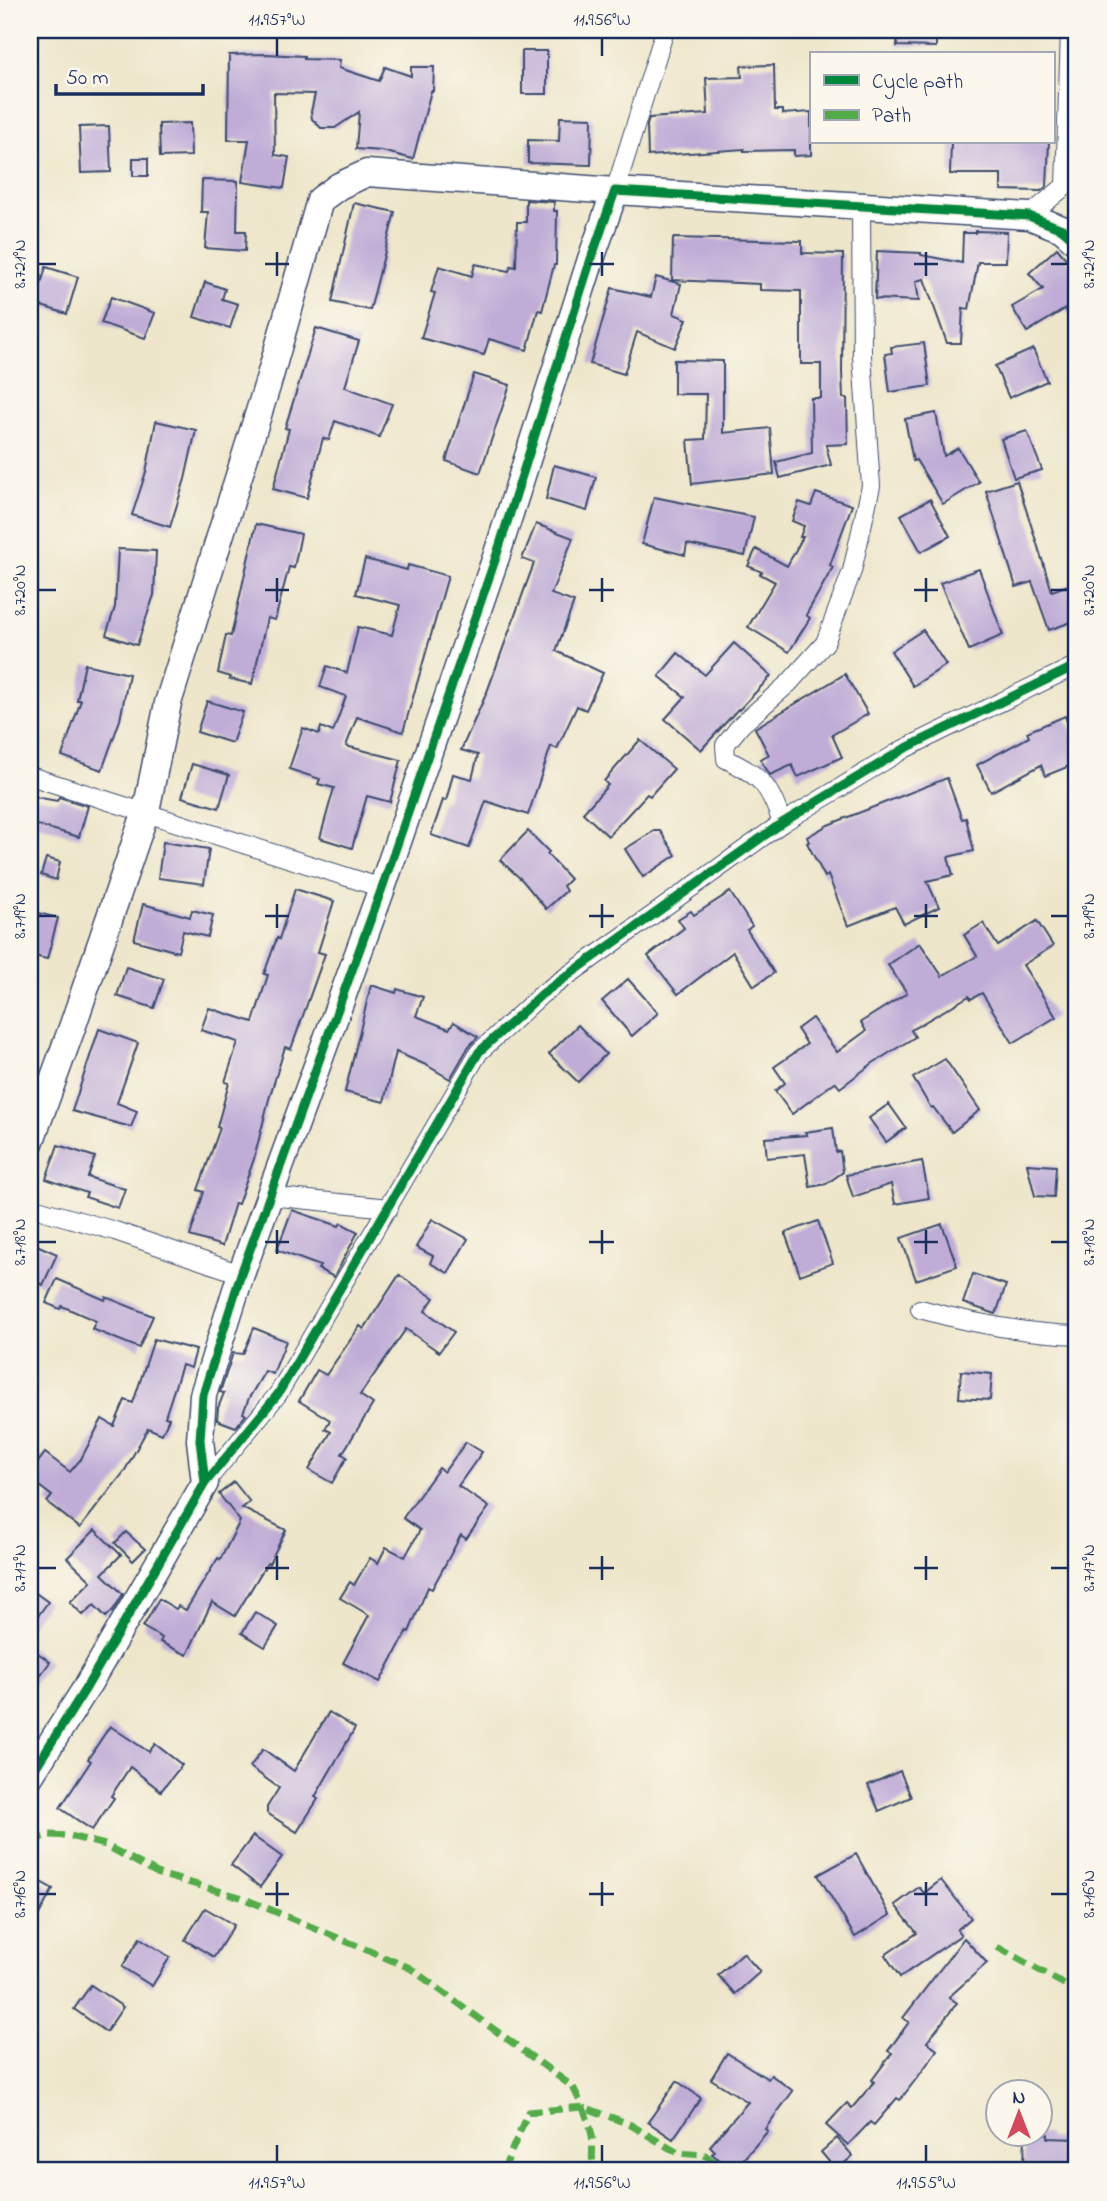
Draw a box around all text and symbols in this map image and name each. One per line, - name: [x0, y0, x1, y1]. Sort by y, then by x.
- text: 11.957°W: [248, 8, 306, 34]
- text: 11.956°W: [573, 8, 631, 34]
- scale bar: [56, 52, 203, 96]
- legend: [810, 52, 1054, 144]
- text: 50 m: [66, 64, 109, 94]
- text: Cycle path: [872, 68, 963, 100]
- text: Path: [872, 102, 911, 132]
- text: 8.721°N: [8, 239, 34, 289]
- text: 8.721°N: [1077, 239, 1103, 289]
- text: 8.720°N: [8, 564, 34, 616]
- text: 8.720°N: [1077, 564, 1103, 616]
- text: 8.719°N: [8, 893, 34, 939]
- text: 8.719°N: [1077, 893, 1103, 939]
- text: 8.718°N: [8, 1218, 34, 1266]
- text: 8.718°N: [1077, 1218, 1103, 1266]
- text: 8.717°N: [8, 1544, 34, 1592]
- text: 8.717°N: [1077, 1544, 1103, 1592]
- text: 8.716°N: [8, 1870, 34, 1918]
- text: 8.716°N: [1077, 1870, 1103, 1918]
- north arrow: [984, 2078, 1054, 2148]
- text: N: [1013, 2085, 1026, 2112]
- text: 11.957°W: [248, 2171, 306, 2197]
- text: 11.956°W: [573, 2171, 631, 2197]
- text: 11.955°W: [896, 2171, 956, 2197]

